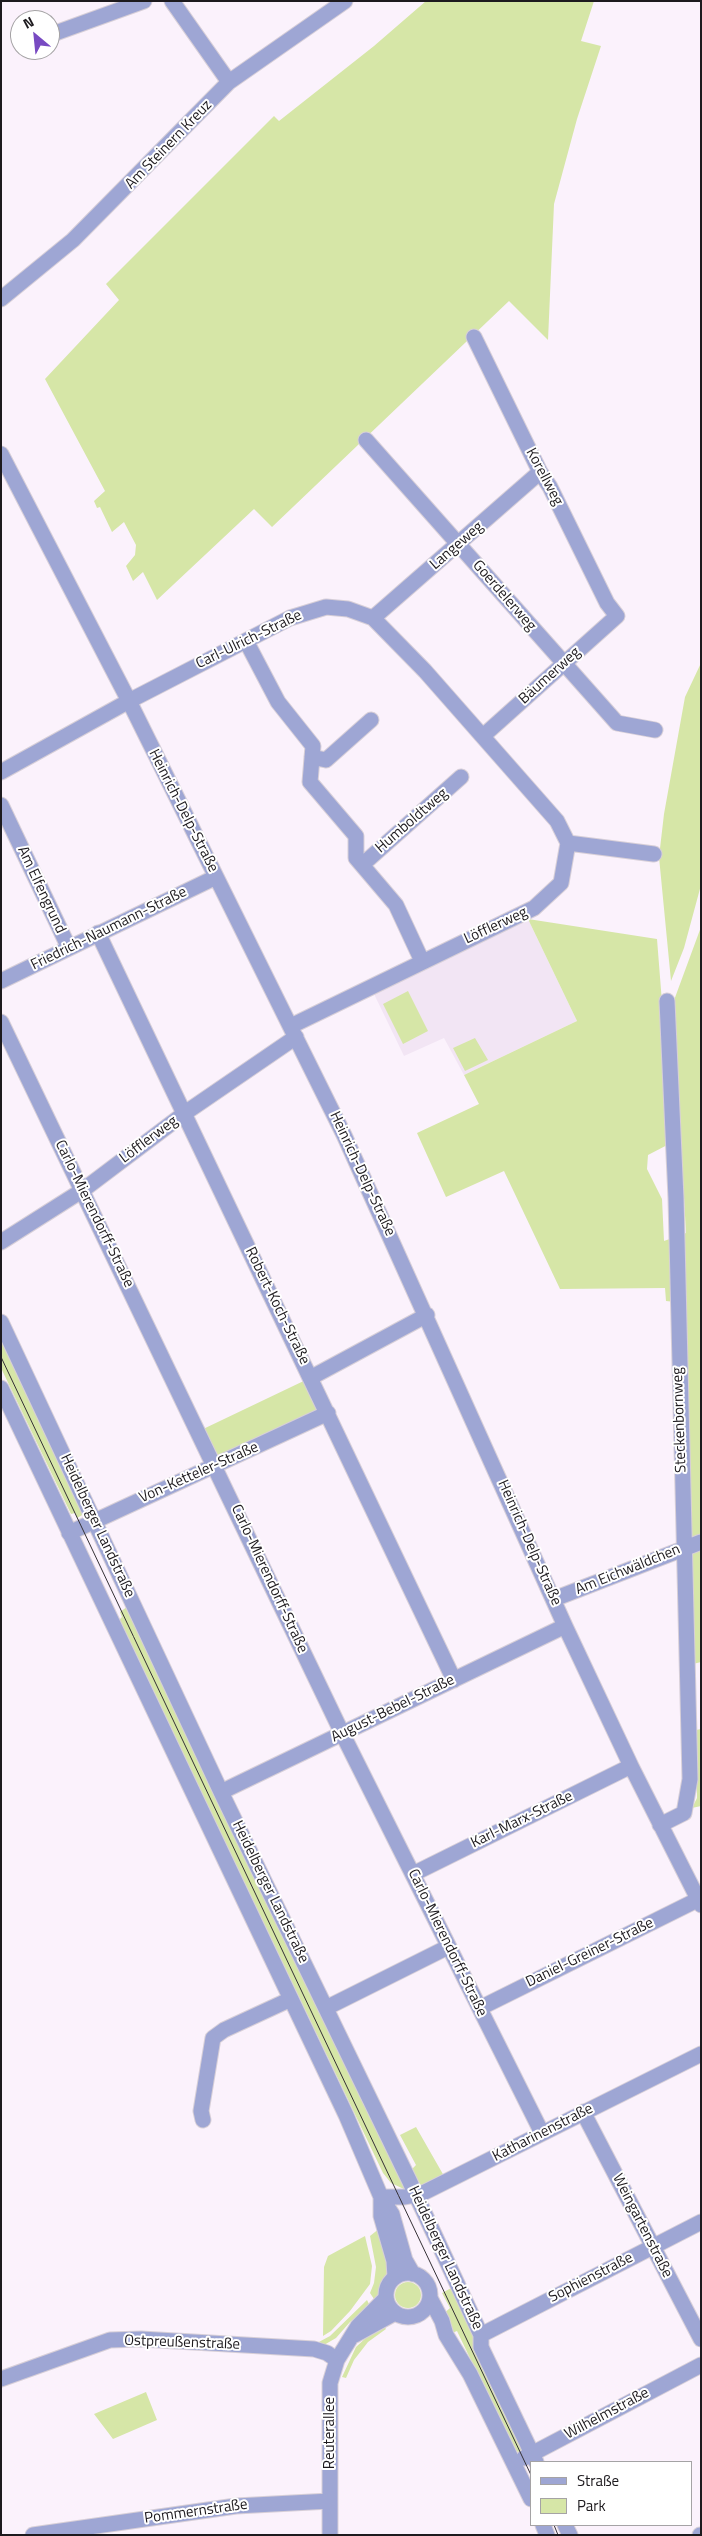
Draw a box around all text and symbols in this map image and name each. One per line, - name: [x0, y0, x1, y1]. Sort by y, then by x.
- north arrow: [10, 10, 60, 60]
- text: N: [19, 11, 37, 34]
- street label: Am Steinern Kreuz: [122, 97, 216, 193]
- street label: Korellweg: [521, 445, 567, 509]
- street label: Langeweg: [427, 518, 487, 574]
- street label: Goerdelerweg: [468, 557, 540, 635]
- street label: Carl-Ulrich-Straße: [193, 607, 305, 673]
- street label: Bäumerweg: [515, 644, 585, 708]
- street label: Heinrich-Delp-Straße: [144, 747, 222, 875]
- street label: Humboldtweg: [372, 785, 452, 857]
- street label: Am Elfengrund: [13, 844, 69, 936]
- street label: Friedrich-Naumann-Straße: [28, 883, 190, 975]
- street label: Löfflerweg: [461, 904, 531, 948]
- street label: Heinrich-Delp-Straße: [325, 1109, 399, 1239]
- street label: Löfflerweg: [116, 1112, 182, 1168]
- street label: Carlo-Mierendorff-Straße: [50, 1137, 138, 1291]
- street label: Robert-Koch-Straße: [241, 1244, 313, 1368]
- street label: Steckenbornweg: [669, 1367, 691, 1473]
- street label: Von-Ketteler-Straße: [137, 1439, 261, 1507]
- street label: Heidelberger Landstraße: [56, 1451, 138, 1601]
- street label: Heinrich-Delp-Straße: [493, 1477, 565, 1609]
- street label: Carlo-Mierendorff-Straße: [227, 1502, 311, 1656]
- street label: Am Eichwäldchen: [573, 1541, 683, 1599]
- street label: August-Bebel-Straße: [328, 1671, 458, 1747]
- street label: Karl-Marx-Straße: [468, 1788, 576, 1852]
- street label: Heidelberger Landstraße: [228, 1818, 312, 1966]
- street label: Carlo-Mierendorff-Straße: [403, 1866, 491, 2020]
- street label: Daniel-Greiner-Straße: [523, 1914, 657, 1992]
- street label: Katharinenstraße: [490, 2100, 596, 2166]
- street label: Weingartenstraße: [608, 2171, 676, 2281]
- street label: Heidelberger Landstraße: [404, 2183, 486, 2333]
- street label: Sophienstraße: [546, 2249, 636, 2307]
- street label: Ostpreußenstraße: [124, 2332, 240, 2354]
- street label: Wilhelmstraße: [562, 2384, 652, 2444]
- street label: Reuterallee: [321, 2397, 339, 2469]
- legend: [530, 2461, 692, 2526]
- text: Straße: [577, 2469, 619, 2492]
- text: Park: [577, 2494, 606, 2517]
- street label: Pommernstraße: [143, 2496, 249, 2528]

